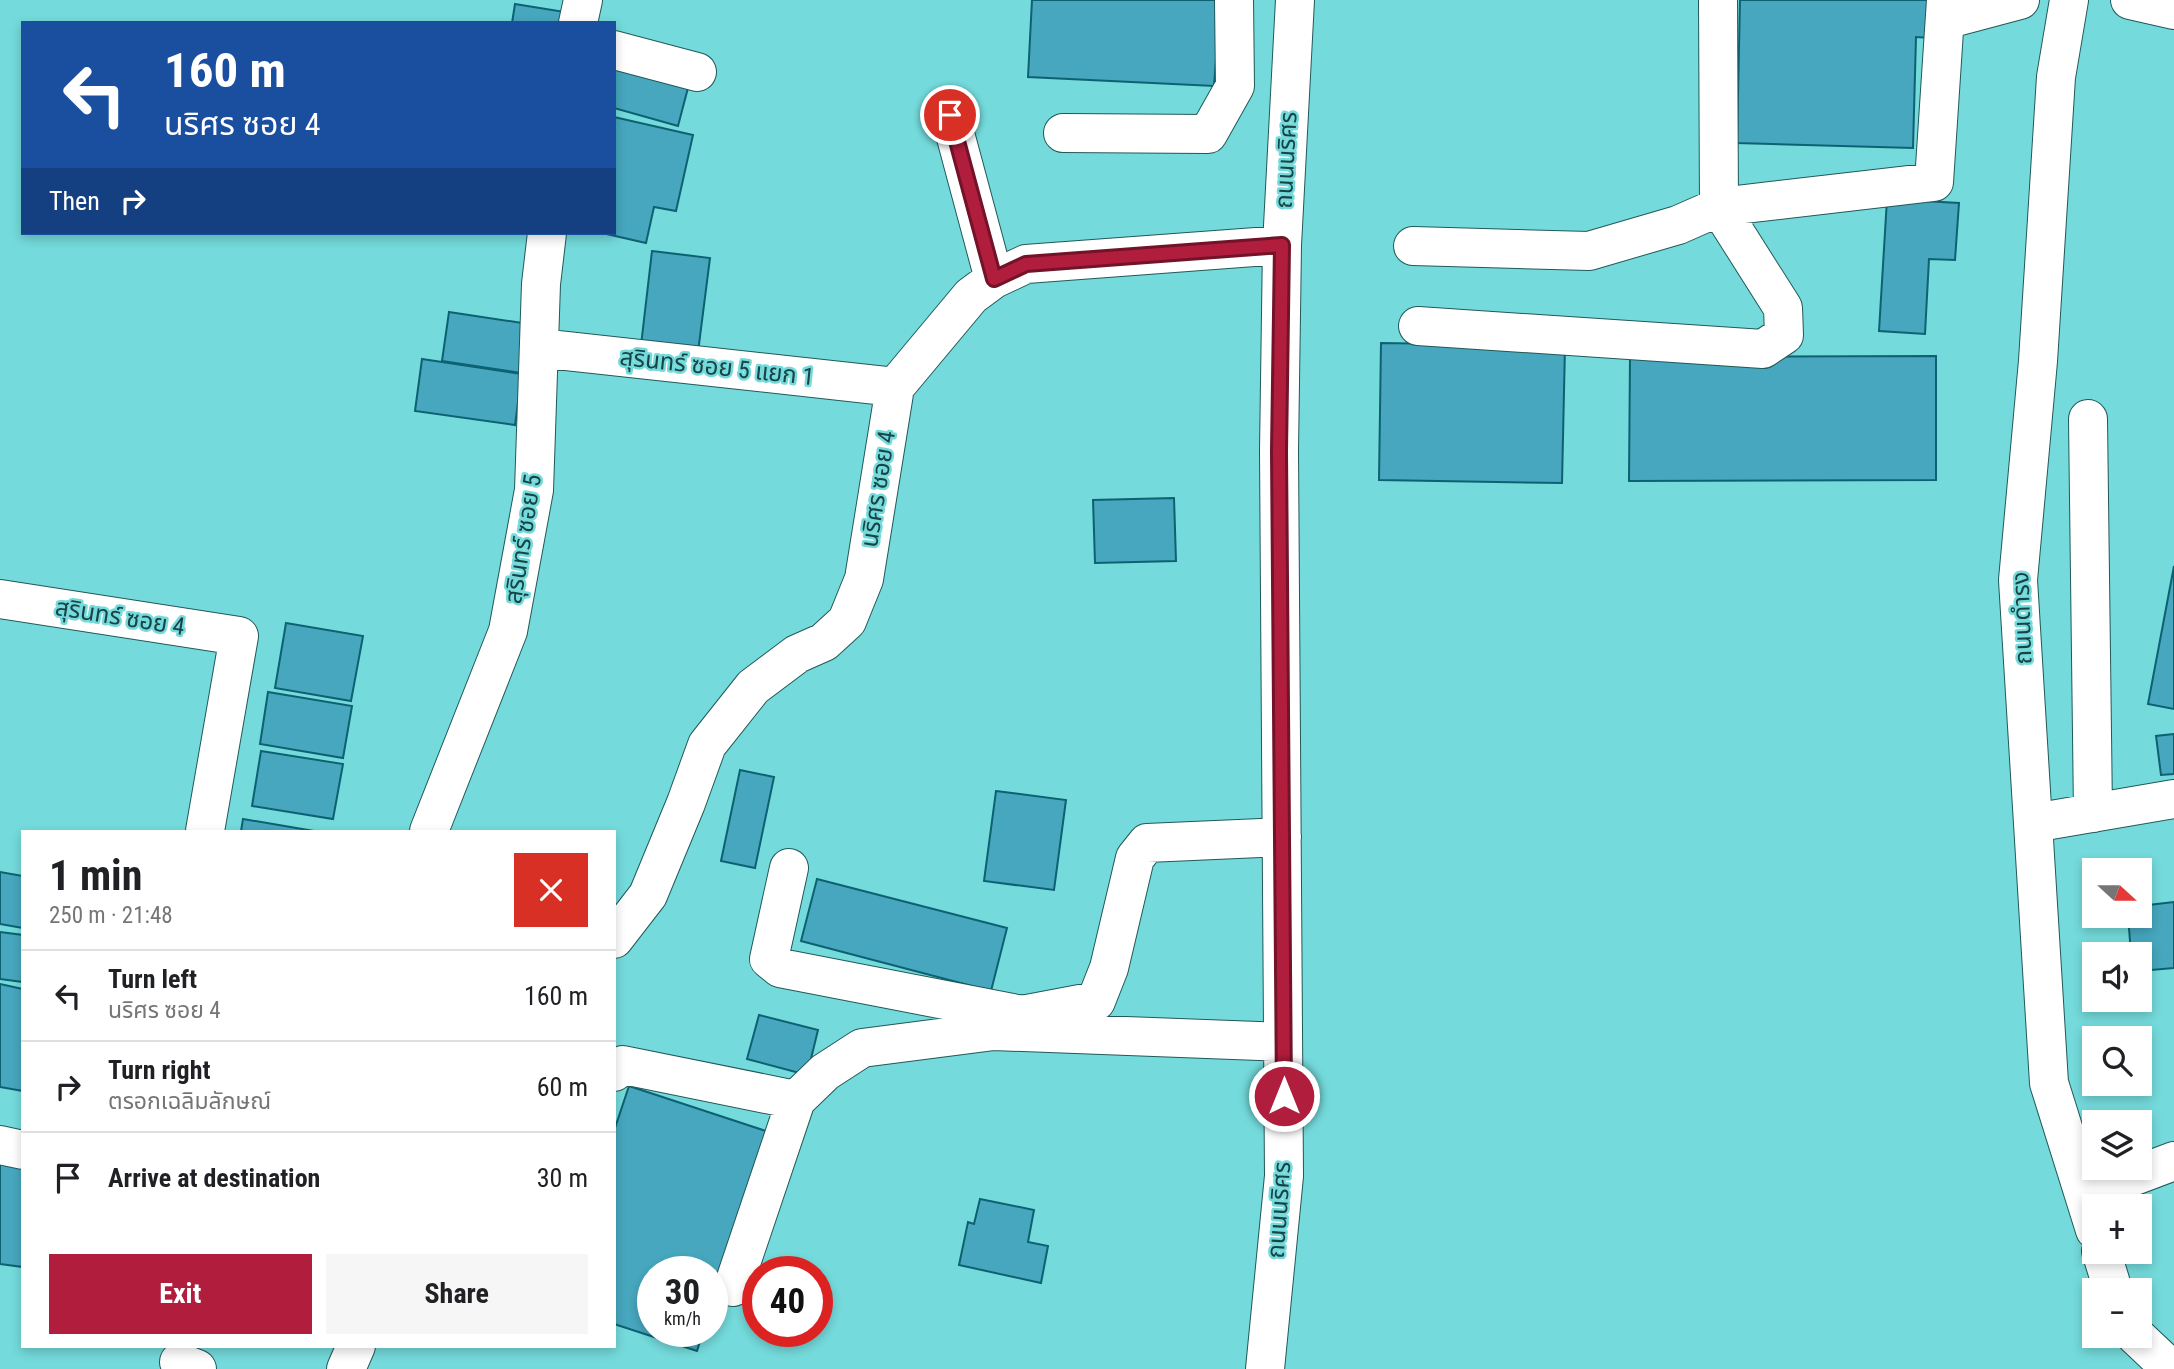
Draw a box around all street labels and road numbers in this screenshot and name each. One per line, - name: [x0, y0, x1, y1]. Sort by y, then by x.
- street label: ถนนนริศร: [1269, 111, 1303, 209]
- street label: สุรินทร์ ซอย 5 แยก 1: [618, 343, 816, 392]
- street label: นริศร ซอย 4: [855, 429, 901, 549]
- street label: สุรินทร์ ซอย 5: [499, 472, 548, 606]
- street label: ถนนดำรง: [2006, 571, 2038, 665]
- street label: สุรินทร์ ซอย 4: [53, 593, 187, 642]
- street label: ถนนนริศร: [1262, 1161, 1296, 1259]

